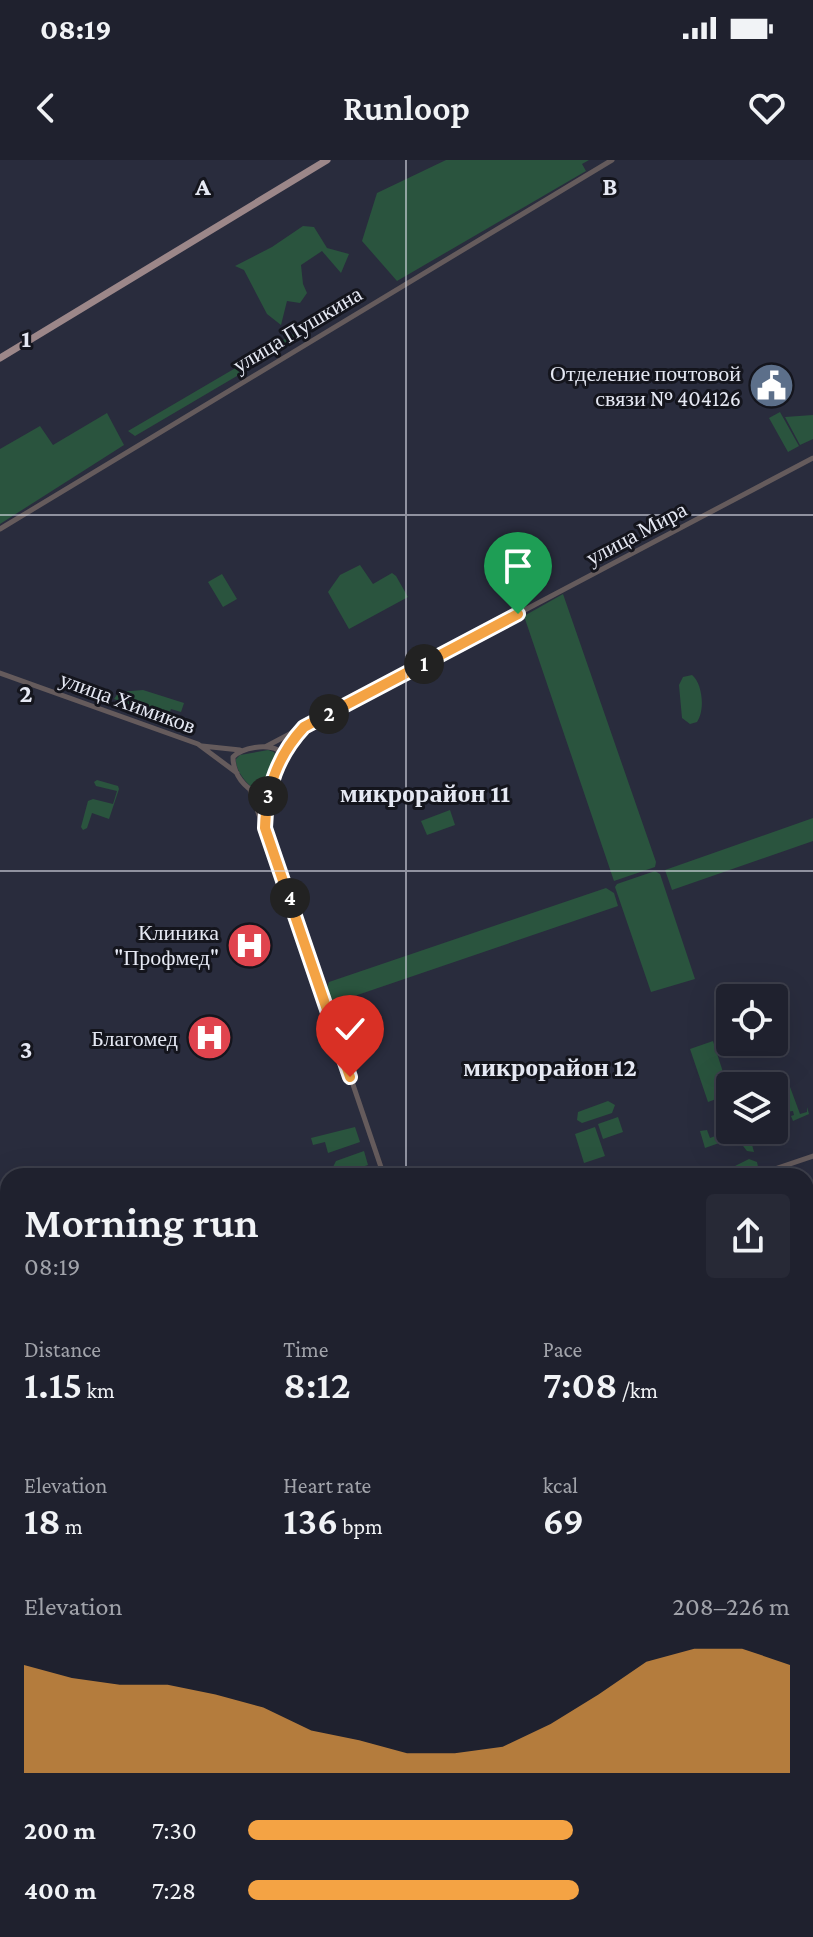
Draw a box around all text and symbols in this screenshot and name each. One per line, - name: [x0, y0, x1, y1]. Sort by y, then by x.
- text: 08:19: [40, 12, 112, 45]
- icon: back: [24, 86, 68, 130]
- icon: heart: [745, 86, 789, 130]
- text: Runloop: [343, 88, 470, 128]
- text: A: [194, 172, 211, 201]
- text: B: [602, 172, 618, 201]
- street label: улица Пушкина: [228, 281, 367, 378]
- text: 1: [21, 324, 31, 353]
- place label: Отделение почтовой связи № 404126: [550, 361, 741, 411]
- public building icon: Отделение почтовой связи № 404126: [748, 362, 796, 410]
- street label: улица Мира: [582, 496, 691, 570]
- pin: [484, 532, 552, 614]
- icon: arrive: [496, 544, 540, 588]
- pin: 1: [404, 644, 444, 684]
- text: 1: [420, 651, 428, 676]
- street label: улица Химиков: [56, 666, 199, 739]
- text: 2: [19, 679, 33, 708]
- pin: 2: [309, 694, 349, 734]
- text: 2: [323, 701, 335, 726]
- pin: 3: [248, 776, 288, 816]
- district label: микрорайон 11: [340, 779, 510, 808]
- text: 3: [263, 783, 273, 808]
- pin: 4: [270, 878, 310, 918]
- text: 4: [284, 885, 296, 910]
- place label: Клиника "Профмед": [114, 920, 219, 970]
- hospital icon: Клиника "Профмед": [226, 921, 274, 969]
- map controls: [716, 984, 788, 1144]
- button: locate: [716, 984, 788, 1056]
- pin: [316, 995, 384, 1077]
- icon: check: [328, 1007, 372, 1051]
- hospital icon: Благомед: [185, 1014, 233, 1062]
- place label: Благомед: [91, 1026, 178, 1051]
- text: 3: [20, 1035, 32, 1064]
- district label: микрорайон 12: [463, 1053, 637, 1082]
- button: layers: [716, 1072, 788, 1144]
- button: share: [706, 1194, 790, 1278]
- text: Morning run: [24, 1198, 259, 1246]
- text: 08:19: [24, 1252, 80, 1281]
- text: Distance: [24, 1337, 101, 1362]
- text: Time: [283, 1337, 328, 1362]
- text: Pace: [543, 1337, 582, 1362]
- text: 1.15: [24, 1362, 82, 1407]
- text: 8:12: [283, 1362, 351, 1407]
- text: 7:08: [543, 1362, 618, 1407]
- text: km: [82, 1378, 115, 1403]
- text: /km: [618, 1378, 658, 1403]
- text: Elevation: [24, 1473, 107, 1498]
- text: Heart rate: [283, 1473, 371, 1498]
- text: kcal: [543, 1473, 578, 1498]
- text: 18: [24, 1498, 61, 1543]
- text: 136: [283, 1498, 338, 1543]
- text: 69: [543, 1498, 584, 1543]
- text: m: [61, 1514, 83, 1539]
- text: bpm: [338, 1514, 383, 1539]
- text: Elevation: [24, 1592, 122, 1621]
- text: 208–226 m: [673, 1592, 790, 1621]
- text: 200 m: [24, 1816, 96, 1845]
- text: 7:30: [152, 1816, 197, 1845]
- text: 400 m: [24, 1876, 97, 1905]
- text: 7:28: [152, 1876, 196, 1905]

